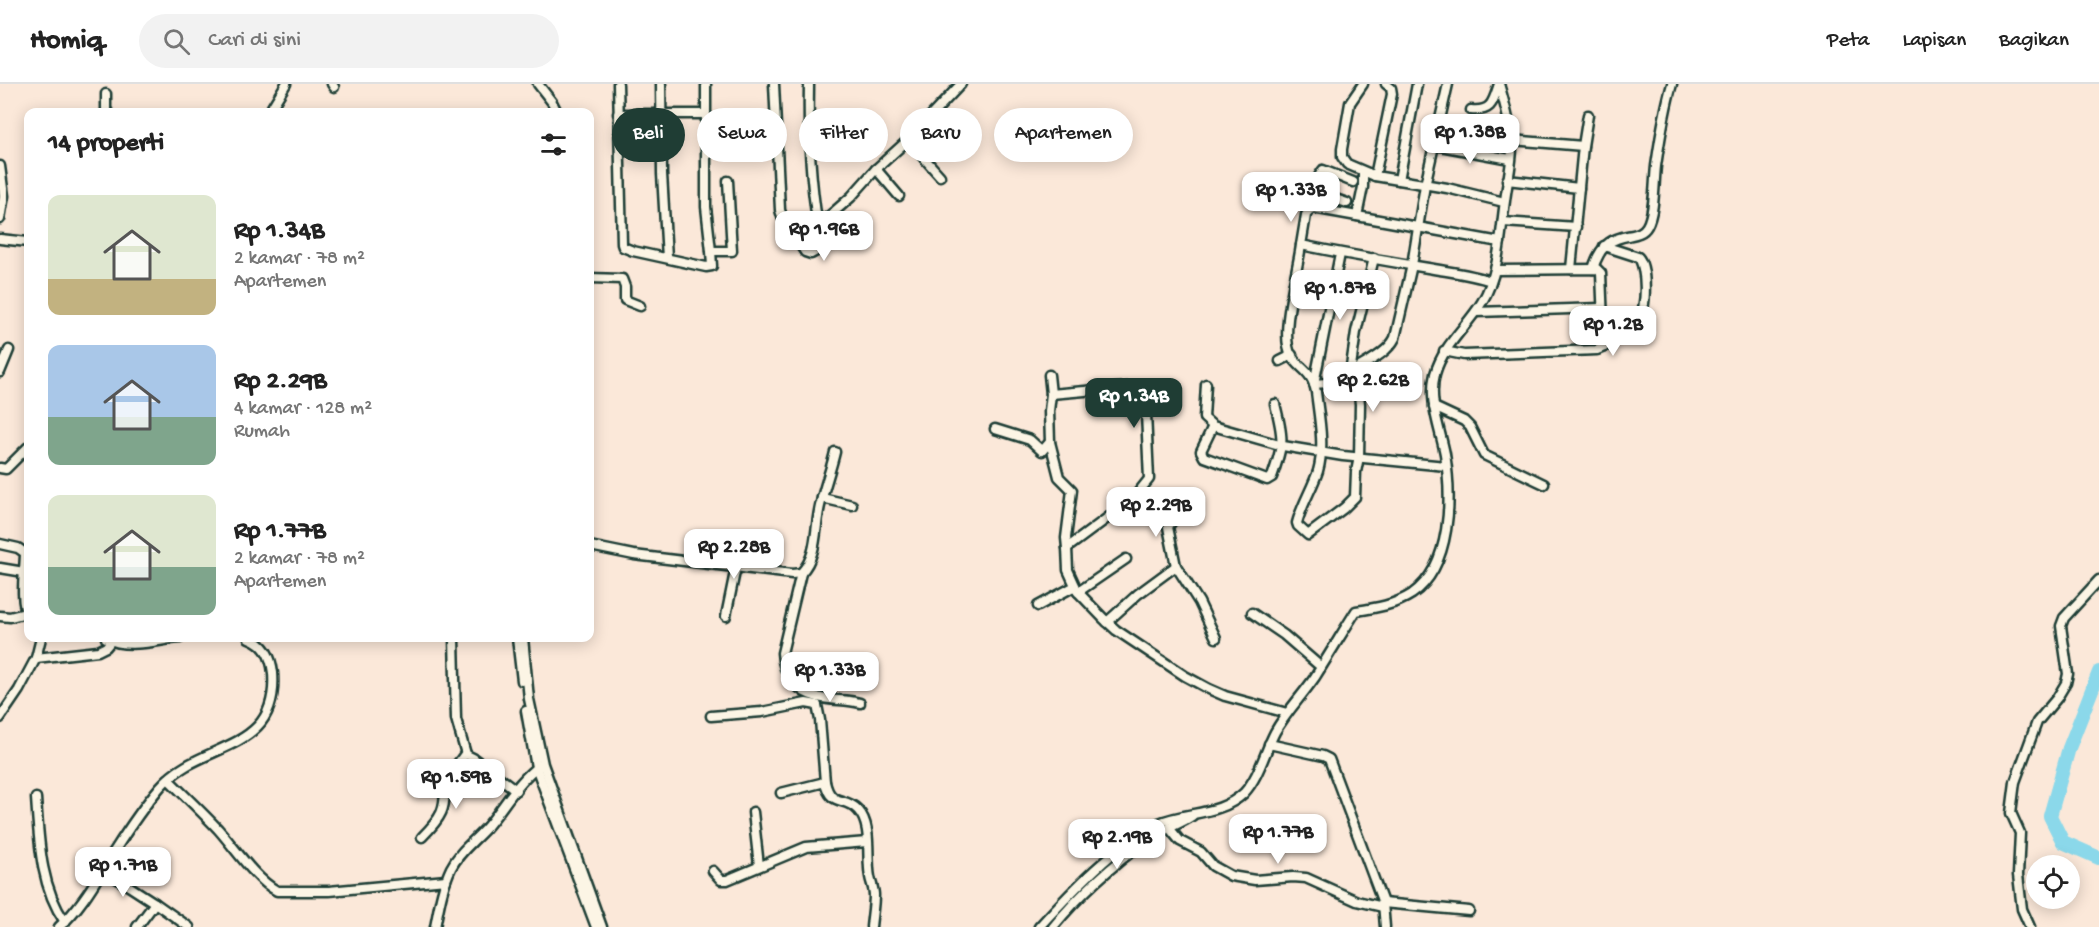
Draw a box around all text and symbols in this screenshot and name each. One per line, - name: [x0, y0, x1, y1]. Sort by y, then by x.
- search box: [139, 14, 559, 68]
- text: Homiq: [30, 25, 103, 58]
- icon: search: [160, 25, 193, 58]
- text: Cari di sini: [208, 28, 301, 54]
- text: Peta: [1827, 29, 1870, 54]
- text: Lapisan: [1903, 29, 1966, 54]
- text: Bagikan: [1999, 29, 2069, 54]
- chip: Beli: [612, 108, 685, 162]
- chip: Sewa: [697, 108, 787, 162]
- chip: Filter: [799, 108, 888, 162]
- chip: Baru: [900, 108, 982, 162]
- chip: Apartemen: [994, 108, 1133, 162]
- pin: Rp 1.38B: [1408, 114, 1532, 165]
- text: Rp 1.38B: [1435, 122, 1505, 145]
- icon: filters: [537, 128, 570, 161]
- text: 14 properti: [48, 129, 164, 160]
- pin: Rp 1.33B: [1229, 172, 1353, 223]
- text: Rp 1.33B: [1256, 180, 1326, 203]
- pin: Rp 1.96B: [762, 211, 886, 262]
- text: Rp 1.34B: [234, 217, 324, 248]
- icon: home: [96, 219, 168, 291]
- text: Rp 1.96B: [789, 219, 859, 242]
- text: 2 kamar · 78 m²: [234, 248, 365, 271]
- pin: Rp 1.87B: [1278, 270, 1402, 321]
- text: Apartemen: [234, 271, 326, 294]
- text: Rp 1.87B: [1305, 278, 1376, 301]
- pin: Rp 1.2B: [1558, 306, 1668, 357]
- text: Rp 1.2B: [1583, 314, 1643, 337]
- pin: Rp 2.62B: [1311, 362, 1435, 413]
- text: Rp 2.29B: [234, 367, 327, 398]
- icon: home: [96, 369, 168, 441]
- text: Rp 2.62B: [1337, 370, 1409, 393]
- pin: Rp 1.34B: [1072, 378, 1196, 429]
- text: Rp 1.34B: [1099, 386, 1169, 409]
- text: 4 kamar · 128 m²: [234, 398, 372, 421]
- text: Rumah: [234, 421, 290, 444]
- pin: Rp 2.29B: [1094, 487, 1218, 538]
- text: Rp 2.29B: [1120, 495, 1192, 518]
- text: Rp 1.77B: [234, 517, 326, 548]
- icon: home: [96, 519, 168, 591]
- pin: Rp 2.28B: [672, 529, 796, 580]
- text: Rp 2.28B: [698, 537, 770, 560]
- text: 2 kamar · 78 m²: [234, 548, 365, 571]
- text: Apartemen: [234, 571, 326, 594]
- pin: Rp 1.33B: [768, 652, 892, 703]
- text: Rp 1.33B: [795, 660, 865, 683]
- pin: Rp 1.59B: [394, 759, 518, 810]
- text: Rp 1.59B: [421, 767, 491, 790]
- pin: Rp 1.77B: [1216, 814, 1340, 865]
- pin: Rp 2.19B: [1055, 819, 1179, 870]
- text: Rp 1.77B: [1243, 822, 1313, 845]
- text: Rp 2.19B: [1082, 827, 1152, 850]
- pin: Rp 1.71B: [61, 847, 185, 898]
- text: Rp 1.71B: [89, 855, 157, 878]
- map controls: [2026, 855, 2080, 909]
- button: locate: [2026, 855, 2080, 909]

